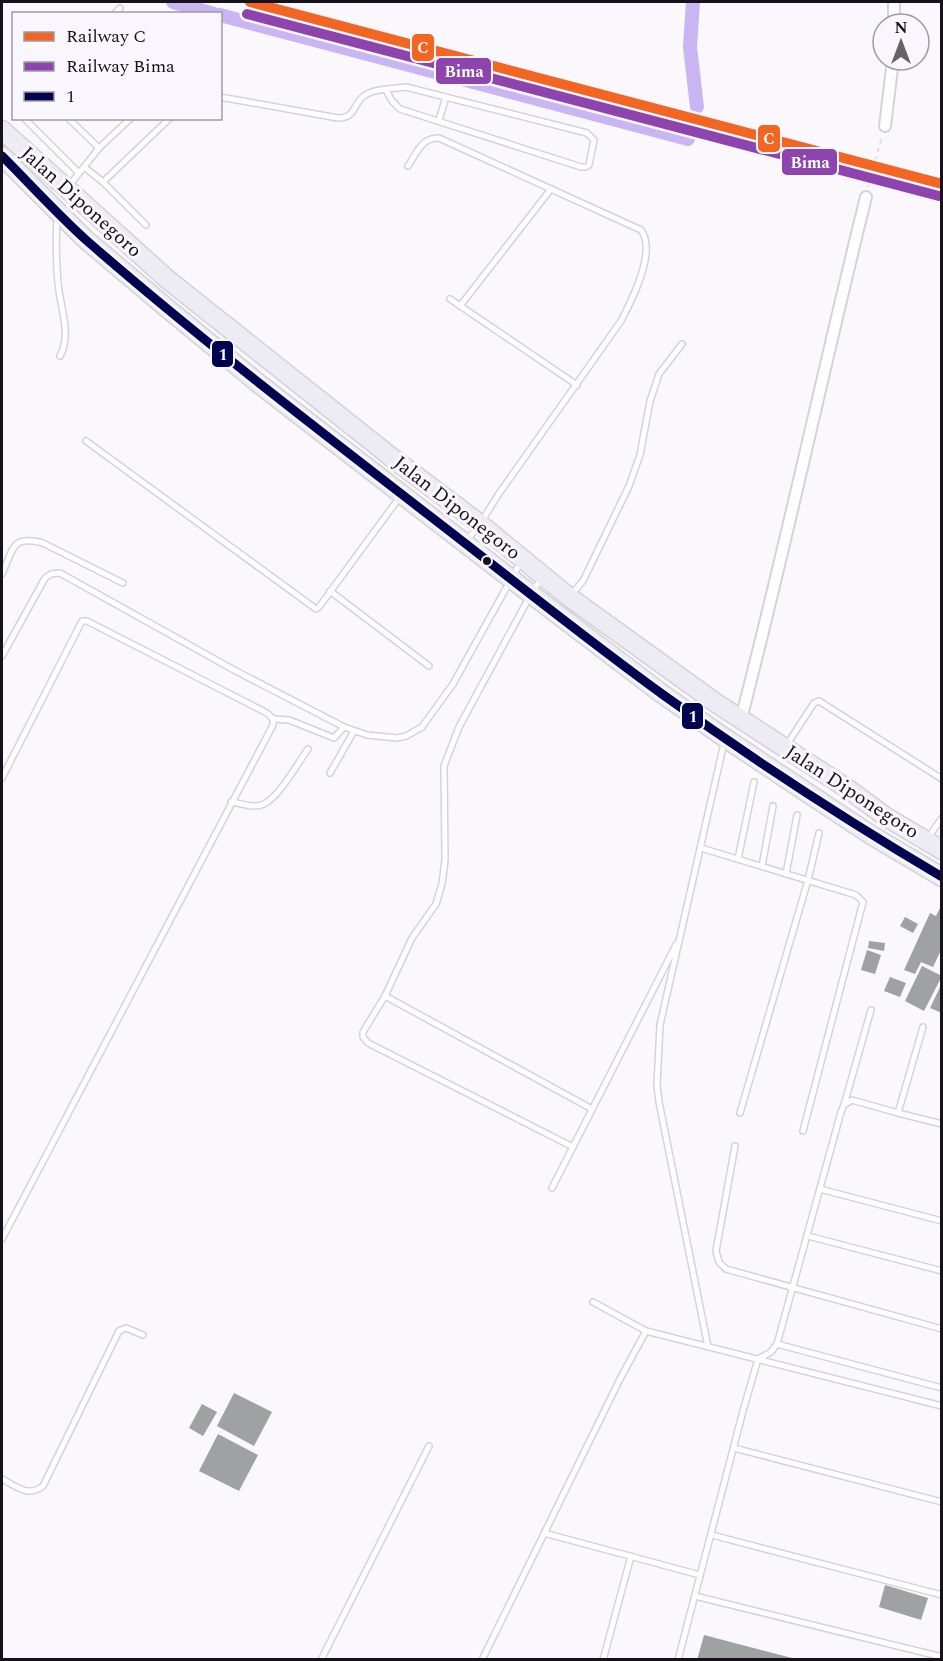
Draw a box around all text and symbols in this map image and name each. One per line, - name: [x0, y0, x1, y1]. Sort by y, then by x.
- legend: [12, 12, 222, 120]
- north arrow: [871, 12, 931, 72]
- text: N: [894, 16, 908, 40]
- text: Railway C: [66, 23, 146, 50]
- line badge: C: [411, 33, 435, 62]
- text: C: [417, 36, 429, 60]
- text: Railway Bima: [66, 53, 175, 80]
- line badge: Bima: [435, 57, 492, 85]
- text: Bima: [444, 60, 484, 84]
- text: 1: [66, 83, 75, 110]
- line badge: C: [757, 124, 781, 153]
- text: C: [763, 127, 775, 151]
- street label: Jalan Diponegoro: [13, 139, 149, 265]
- line badge: Bima: [781, 148, 838, 176]
- text: Bima: [790, 151, 830, 175]
- line badge: 1: [211, 340, 234, 368]
- text: 1: [219, 343, 227, 367]
- street label: Jalan Diponegoro: [387, 449, 527, 567]
- unlabelled marker: [481, 555, 493, 567]
- line badge: 1: [681, 702, 704, 730]
- text: 1: [689, 705, 697, 729]
- street label: Jalan Diponegoro: [779, 737, 925, 847]

